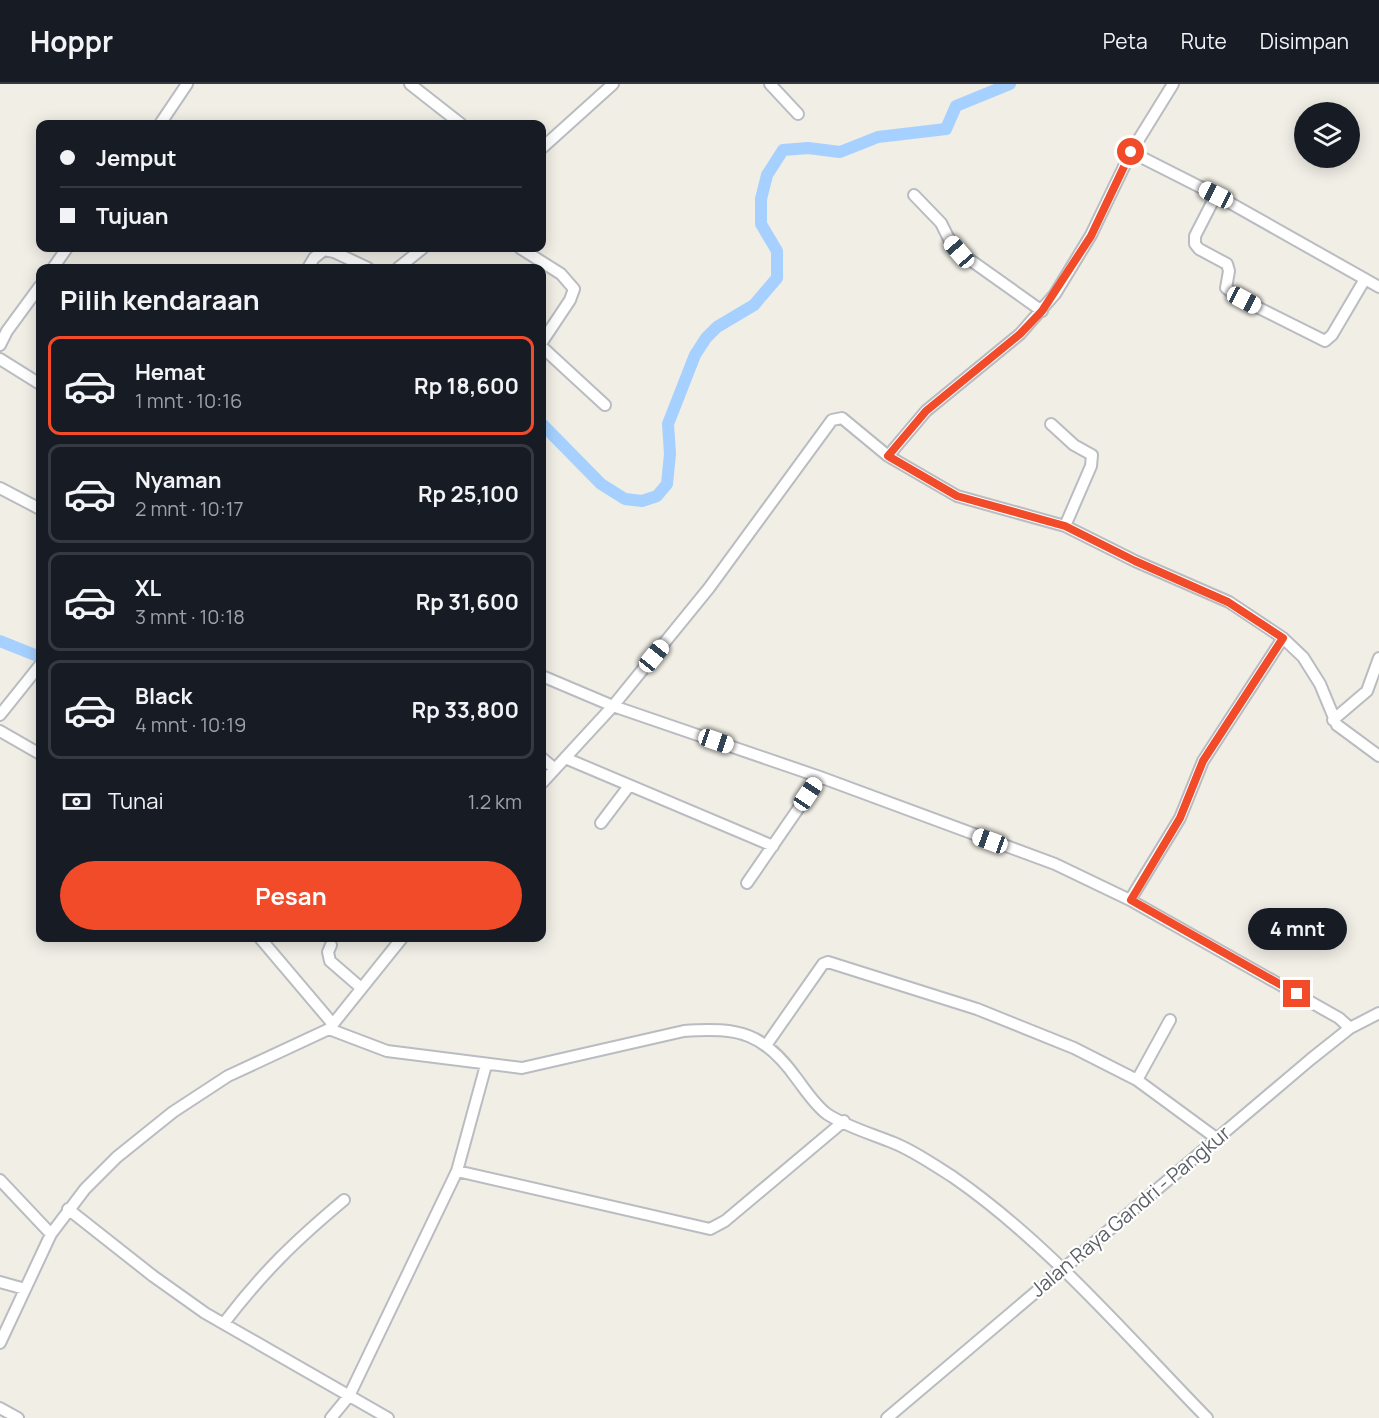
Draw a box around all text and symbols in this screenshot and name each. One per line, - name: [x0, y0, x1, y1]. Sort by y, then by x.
- text: Hoppr: [30, 22, 113, 60]
- text: Peta: [1103, 27, 1148, 55]
- text: Rute: [1181, 27, 1227, 55]
- text: Disimpan: [1260, 27, 1349, 55]
- map controls: [1294, 102, 1360, 168]
- button: layers: [1294, 102, 1360, 168]
- route start: [1117, 138, 1144, 165]
- text: Jemput: [96, 143, 177, 173]
- car: [1196, 179, 1236, 211]
- text: Tujuan: [96, 201, 169, 231]
- car: [940, 233, 978, 271]
- text: Pilih kendaraan: [60, 281, 260, 318]
- car: [1224, 284, 1264, 316]
- text: Hemat: [135, 357, 206, 387]
- icon: car: [63, 359, 117, 413]
- text: Rp 18,600: [414, 371, 519, 401]
- text: 1 mnt · 10:16: [135, 387, 242, 414]
- text: Nyaman: [135, 465, 222, 495]
- icon: car: [63, 467, 117, 521]
- text: Rp 25,100: [418, 479, 519, 509]
- text: 2 mnt · 10:17: [135, 495, 244, 522]
- text: XL: [135, 573, 161, 603]
- icon: car: [63, 575, 117, 629]
- text: Rp 31,600: [416, 587, 519, 617]
- text: 3 mnt · 10:18: [135, 603, 245, 630]
- car: [636, 636, 672, 676]
- text: Black: [135, 681, 192, 711]
- icon: car: [63, 683, 117, 737]
- text: Rp 33,800: [412, 695, 519, 725]
- text: 4 mnt · 10:19: [135, 711, 246, 738]
- car: [696, 727, 736, 755]
- car: [790, 774, 826, 814]
- icon: cash: [60, 785, 93, 818]
- text: Tunai: [108, 786, 164, 816]
- text: 1.2 km: [468, 788, 522, 815]
- car: [970, 826, 1010, 856]
- button: Pesan: [60, 861, 522, 930]
- callout: 4 mnt: [1248, 907, 1346, 949]
- text: 4 mnt: [1270, 915, 1325, 942]
- route end: [1283, 980, 1310, 1007]
- street label: Jalan Raya Gandri - Pangkur: [1024, 1119, 1236, 1303]

